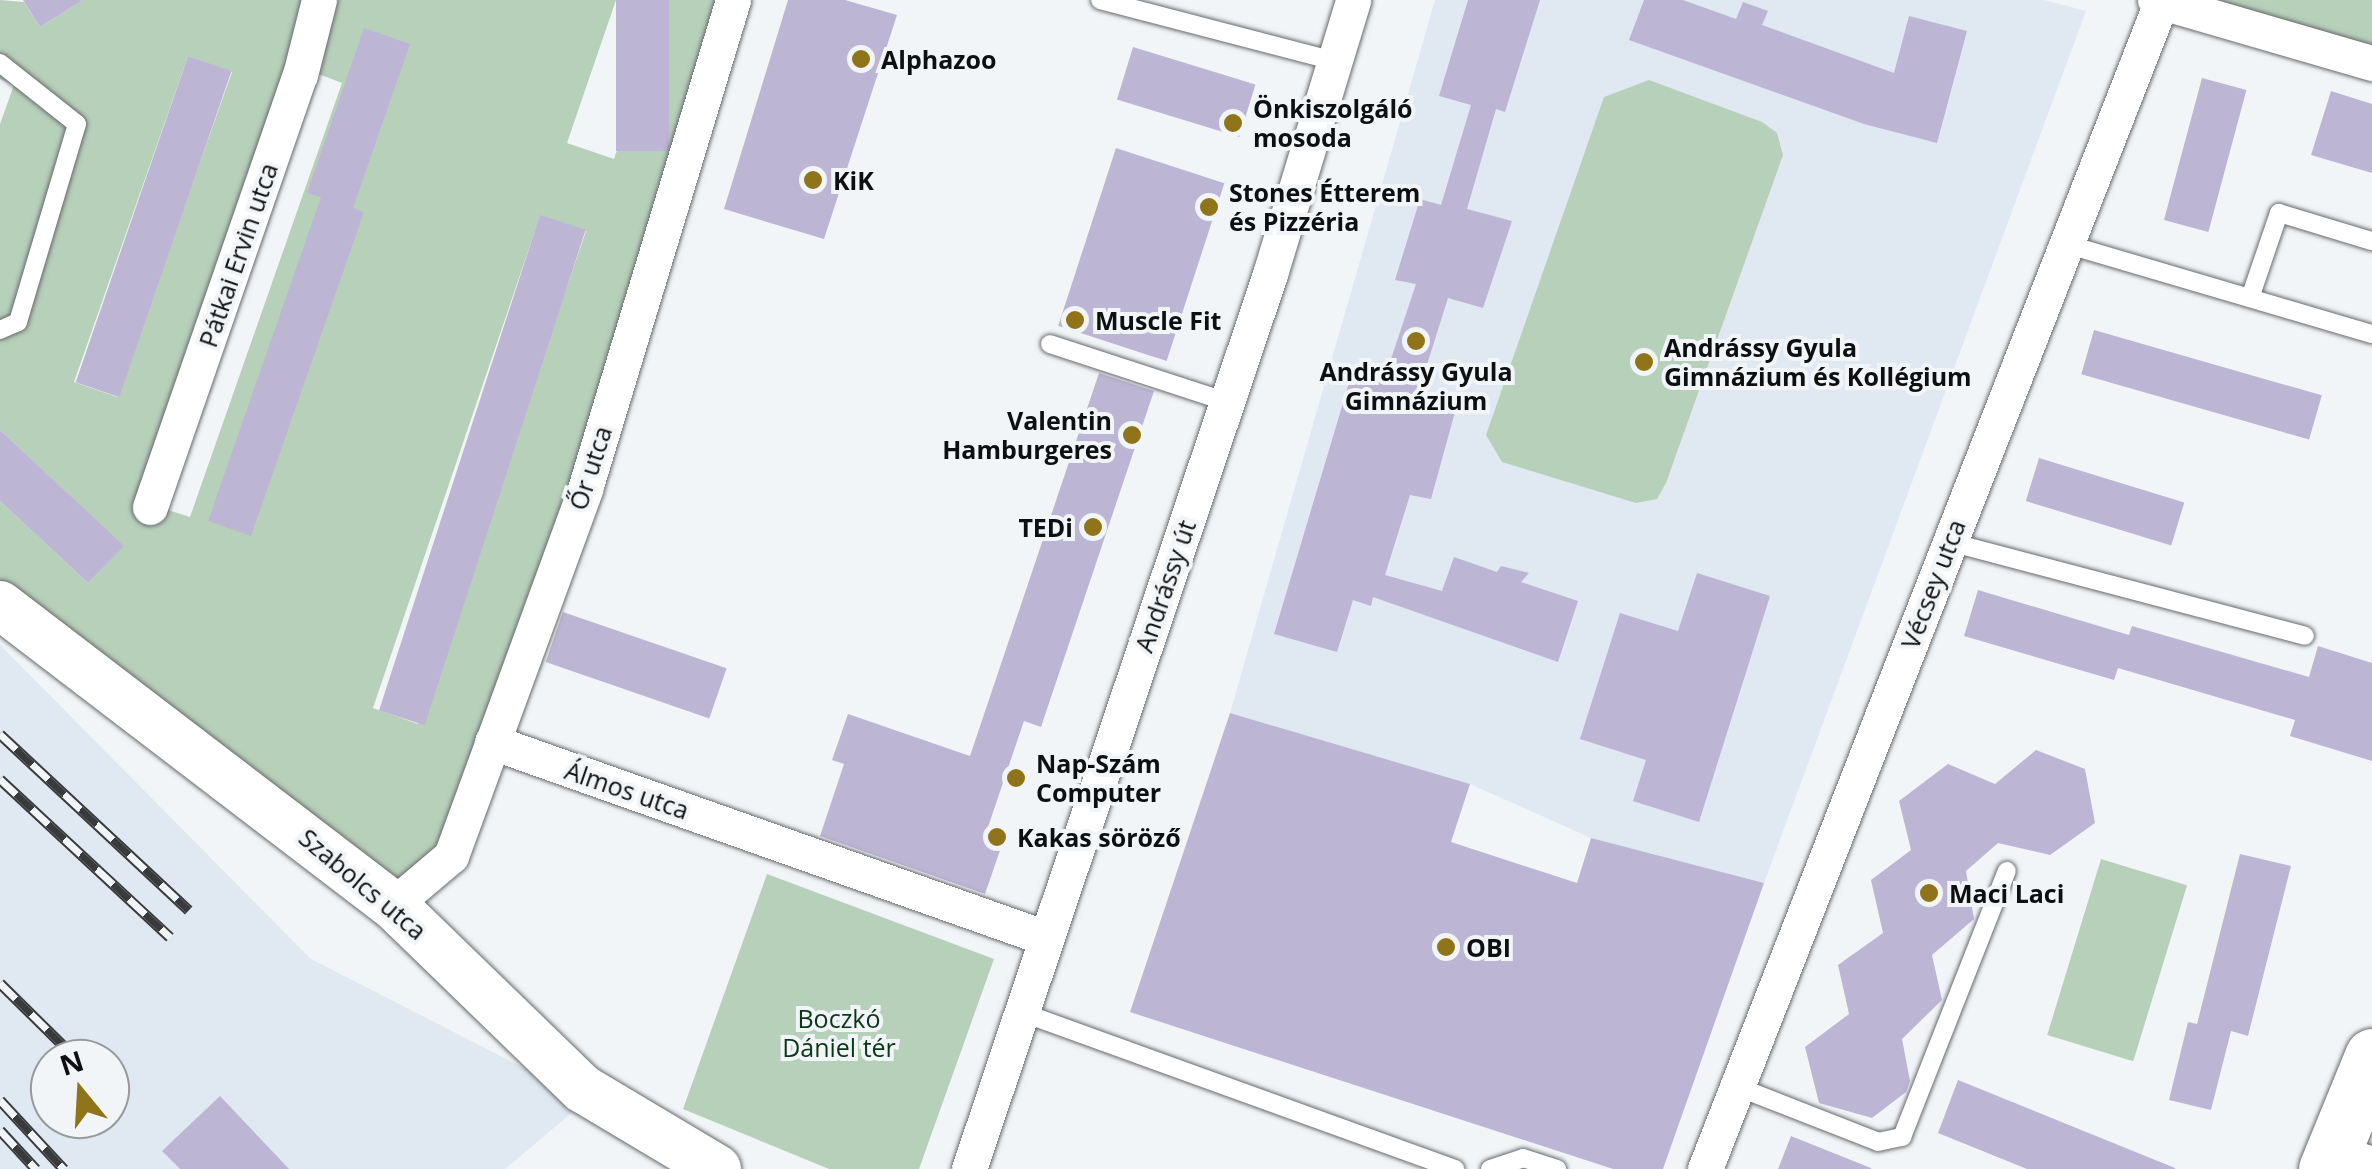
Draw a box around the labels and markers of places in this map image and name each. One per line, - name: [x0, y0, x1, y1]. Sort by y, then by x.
- place label: Alphazoo: [881, 44, 996, 74]
- marker: Alphazoo: [850, 48, 872, 70]
- place label: Önkiszolgáló mosoda: [1253, 94, 1413, 153]
- marker: Önkiszolgáló mosoda: [1222, 112, 1244, 134]
- place label: KiK: [833, 165, 874, 195]
- marker: KiK: [802, 169, 824, 191]
- place label: Stones Étterem és Pizzéria: [1229, 178, 1420, 237]
- marker: Stones Étterem és Pizzéria: [1198, 196, 1220, 218]
- place label: Muscle Fit: [1095, 305, 1221, 335]
- marker: Muscle Fit: [1064, 309, 1086, 331]
- marker: Andrássy Gyula Gimnázium: [1405, 330, 1427, 352]
- place label: Andrássy Gyula Gimnázium és Kollégium: [1664, 333, 1972, 392]
- marker: Andrássy Gyula Gimnázium és Kollégium: [1633, 351, 1655, 373]
- place label: Andrássy Gyula Gimnázium: [1319, 357, 1513, 416]
- place label: Valentin Hamburgeres: [942, 406, 1112, 465]
- marker: Valentin Hamburgeres: [1121, 424, 1143, 446]
- place label: TEDi: [1018, 512, 1073, 542]
- marker: TEDi: [1082, 516, 1104, 538]
- place label: Nap-Szám Computer: [1036, 749, 1161, 808]
- marker: Nap-Szám Computer: [1005, 767, 1027, 789]
- place label: Kakas söröző: [1017, 822, 1181, 852]
- marker: Kakas söröző: [986, 826, 1008, 848]
- place label: Maci Laci: [1949, 878, 2064, 908]
- marker: Maci Laci: [1918, 882, 1940, 904]
- place label: OBI: [1466, 932, 1511, 962]
- marker: OBI: [1435, 936, 1457, 958]

